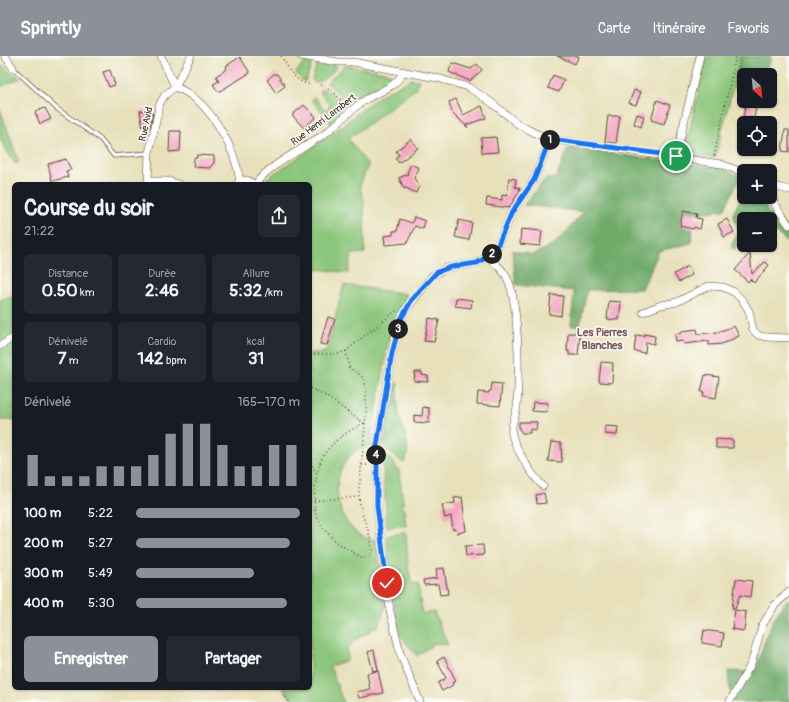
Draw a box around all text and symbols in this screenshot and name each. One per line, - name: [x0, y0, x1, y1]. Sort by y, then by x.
- text: Sprintly: [20, 16, 81, 40]
- text: Carte: [598, 20, 630, 37]
- text: Itinéraire: [652, 20, 705, 37]
- text: Favoris: [727, 20, 769, 37]
- north arrow: [737, 68, 777, 108]
- map controls: [737, 68, 777, 252]
- street label: Rue Henri Lambert: [289, 91, 359, 148]
- street label: Rue Avid: [136, 106, 156, 143]
- button: locate: [737, 116, 777, 156]
- pin: 1: [540, 130, 560, 150]
- text: 1: [548, 133, 552, 146]
- pin: [659, 139, 693, 173]
- icon: arrive: [665, 145, 687, 167]
- button: +: [737, 164, 777, 204]
- text: Course du soir: [24, 194, 154, 222]
- button: share: [258, 195, 300, 237]
- button: −: [737, 212, 777, 252]
- text: 21:22: [24, 223, 54, 239]
- pin: 2: [482, 244, 502, 264]
- text: 2: [489, 247, 495, 260]
- text: Distance: [48, 267, 88, 280]
- text: Durée: [148, 267, 176, 280]
- text: Allure: [242, 267, 270, 280]
- text: 0.50: [42, 280, 78, 301]
- text: 2:46: [145, 280, 179, 301]
- text: 5:32: [229, 280, 262, 301]
- text: km: [78, 286, 94, 299]
- text: /km: [262, 286, 283, 299]
- pin: 3: [388, 319, 408, 339]
- text: 3: [395, 322, 401, 335]
- district label: Les Pierres Blanches: [577, 326, 627, 352]
- text: Dénivelé: [48, 335, 88, 348]
- text: Cardio: [148, 335, 176, 348]
- text: kcal: [247, 335, 265, 348]
- text: 7: [57, 348, 66, 369]
- text: 142: [138, 348, 164, 369]
- text: 31: [248, 348, 264, 369]
- text: m: [66, 354, 79, 367]
- text: bpm: [164, 354, 186, 367]
- text: Dénivelé: [24, 394, 71, 410]
- text: 165–170 m: [237, 394, 300, 410]
- pin: 4: [366, 445, 386, 465]
- text: 4: [373, 448, 379, 461]
- text: 100 m: [24, 505, 61, 521]
- text: 5:22: [88, 505, 113, 521]
- text: 200 m: [24, 535, 63, 551]
- text: 5:27: [88, 535, 113, 551]
- text: 300 m: [24, 565, 63, 581]
- text: 5:49: [88, 565, 113, 581]
- pin: [370, 566, 404, 600]
- icon: check: [376, 572, 398, 594]
- text: 400 m: [24, 595, 64, 611]
- text: 5:30: [88, 595, 115, 611]
- button: Enregistrer: [24, 636, 158, 682]
- button: Partager: [166, 636, 300, 682]

